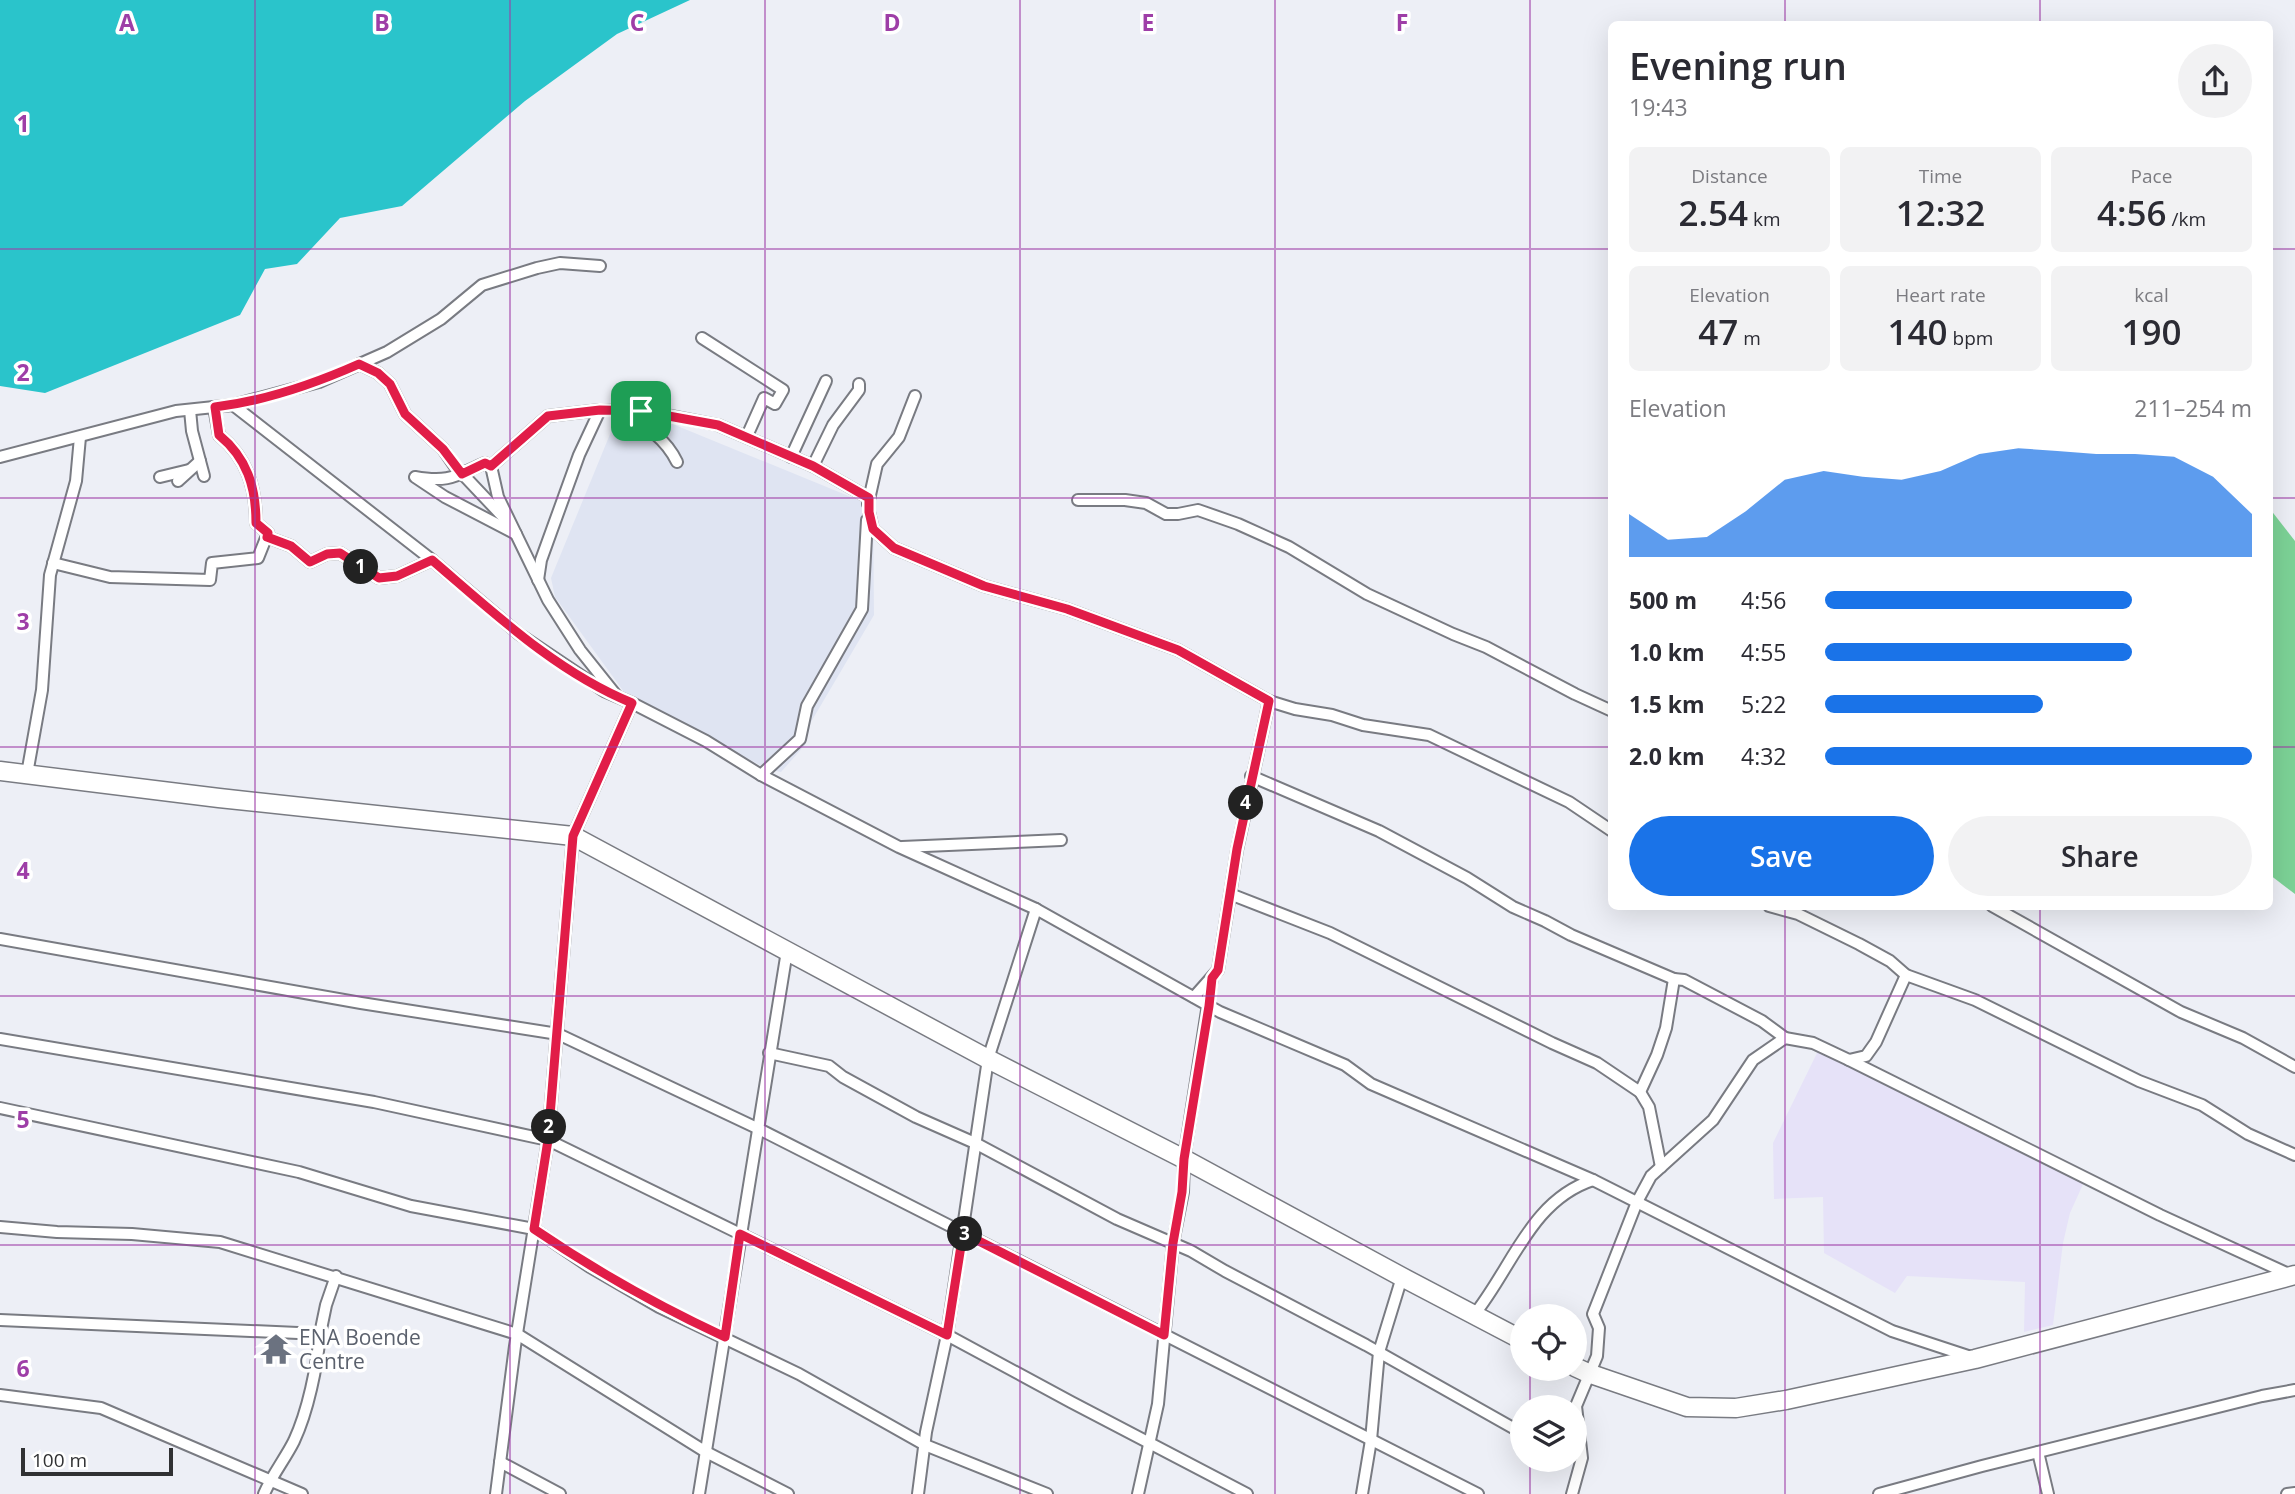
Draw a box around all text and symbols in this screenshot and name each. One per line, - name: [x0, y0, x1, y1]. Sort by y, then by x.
- text: A: [119, 6, 135, 38]
- text: B: [374, 6, 390, 38]
- text: C: [630, 6, 644, 38]
- text: D: [883, 6, 901, 38]
- text: E: [1142, 6, 1154, 38]
- text: F: [1396, 6, 1408, 38]
- text: Evening run: [1629, 39, 1847, 91]
- button: share: [2178, 44, 2252, 118]
- text: 19:43: [1629, 91, 1688, 123]
- text: 1: [16, 107, 30, 139]
- text: Distance: [1691, 163, 1768, 189]
- text: Time: [1919, 163, 1962, 189]
- text: Pace: [2131, 163, 2172, 189]
- text: 2.54: [1678, 189, 1748, 236]
- text: 12:32: [1896, 189, 1985, 236]
- text: 4:56: [2097, 189, 2167, 236]
- text: km: [1748, 206, 1781, 232]
- text: /km: [2167, 206, 2206, 232]
- text: Elevation: [1689, 282, 1770, 308]
- text: Heart rate: [1895, 282, 1986, 308]
- text: kcal: [2134, 282, 2169, 308]
- text: 47: [1698, 308, 1738, 355]
- text: 140: [1888, 308, 1948, 355]
- text: 190: [2121, 308, 2182, 355]
- text: m: [1738, 325, 1761, 351]
- text: bpm: [1948, 325, 1993, 351]
- text: 2: [16, 356, 30, 388]
- pin: [611, 381, 671, 441]
- icon: arrive: [622, 392, 660, 430]
- text: Elevation: [1629, 392, 1727, 424]
- text: 211–254 m: [2134, 392, 2252, 424]
- pin: 1: [344, 550, 378, 584]
- text: 1: [355, 553, 366, 579]
- text: 500 m: [1629, 584, 1697, 616]
- text: 4:56: [1741, 584, 1787, 616]
- text: 3: [16, 605, 30, 637]
- text: 1.0 km: [1629, 636, 1705, 668]
- text: 4:55: [1741, 636, 1787, 668]
- text: 1.5 km: [1629, 688, 1705, 720]
- text: 5:22: [1741, 688, 1787, 720]
- text: 2.0 km: [1629, 740, 1705, 772]
- text: 4:32: [1741, 740, 1787, 772]
- pin: 4: [1228, 786, 1264, 820]
- text: 4: [1240, 789, 1251, 815]
- button: Save: [1629, 816, 1934, 896]
- button: Share: [1948, 816, 2252, 896]
- text: 4: [16, 854, 30, 886]
- text: 5: [16, 1103, 30, 1135]
- pin: 2: [532, 1110, 566, 1144]
- text: 2: [543, 1113, 554, 1139]
- pin: 3: [948, 1216, 982, 1252]
- text: 3: [959, 1220, 970, 1246]
- map controls: [1510, 1304, 1587, 1472]
- button: locate: [1510, 1304, 1587, 1381]
- place label: ENA Boende Centre: [299, 1323, 421, 1375]
- temple icon: ENA Boende Centre: [259, 1332, 293, 1366]
- text: 6: [16, 1352, 30, 1384]
- button: layers: [1510, 1395, 1587, 1472]
- scale bar: [21, 1445, 173, 1477]
- text: 100 m: [32, 1447, 87, 1473]

